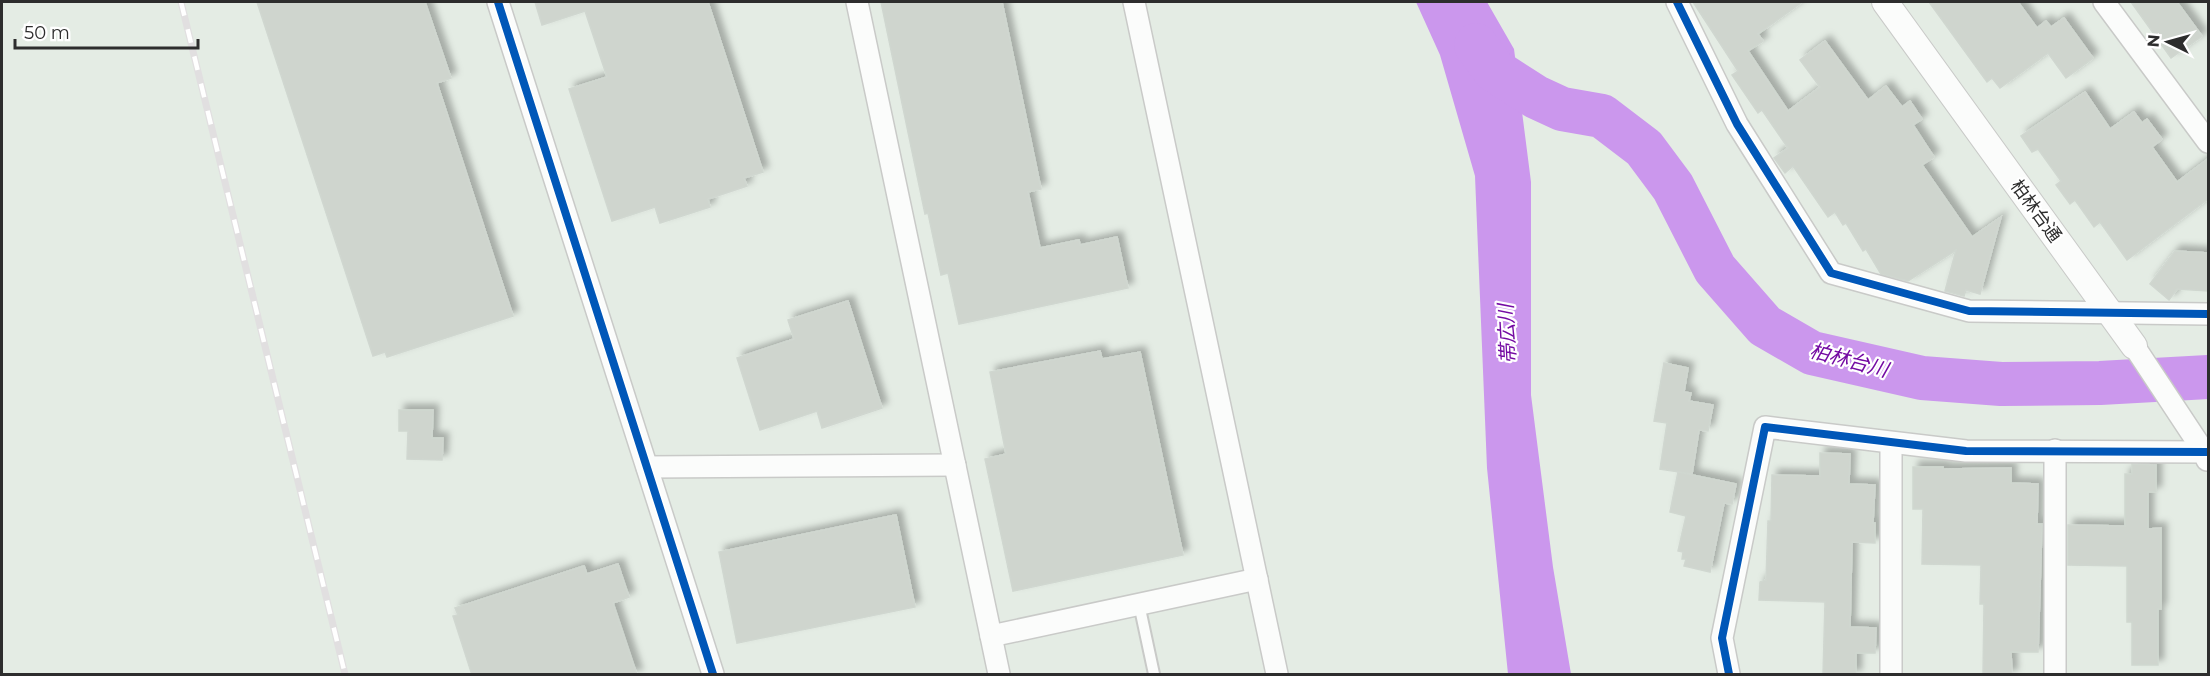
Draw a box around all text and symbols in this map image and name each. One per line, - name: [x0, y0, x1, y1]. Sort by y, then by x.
- scale bar: [15, 12, 198, 50]
- north arrow: [2138, 12, 2198, 72]
- text: 50 m: [24, 22, 70, 44]
- text: N: [2144, 33, 2164, 48]
- street label: 柏林台通: [2006, 175, 2066, 247]
- water label: 帯広川: [1493, 301, 1521, 365]
- water label: 柏林台川: [1807, 338, 1893, 382]

